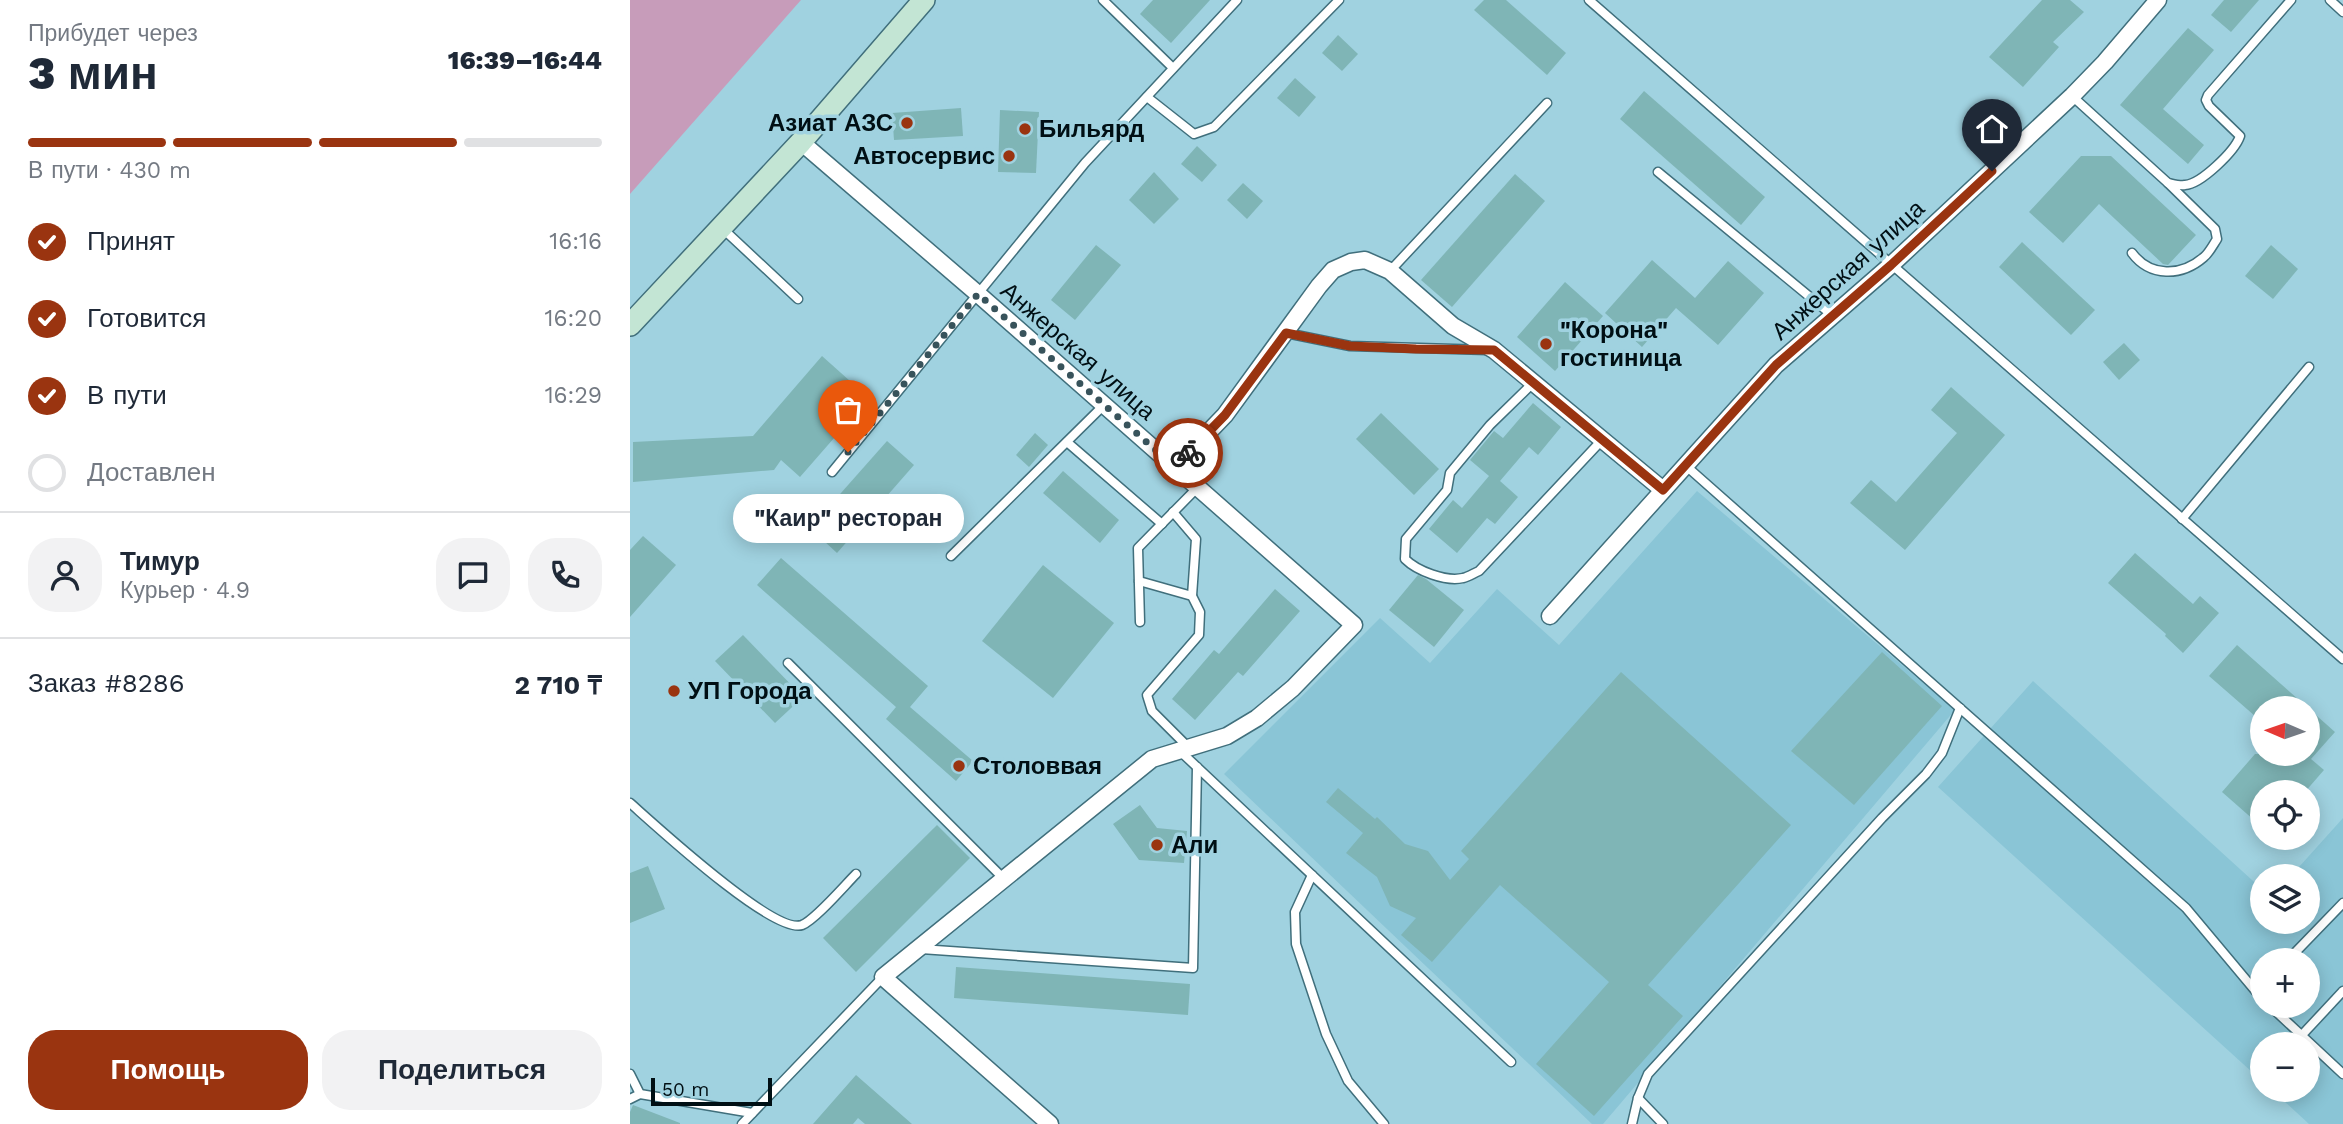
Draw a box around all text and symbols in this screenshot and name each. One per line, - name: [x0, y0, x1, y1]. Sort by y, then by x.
- text: Прибудет через: [28, 20, 198, 47]
- text: 16:39–16:44: [448, 45, 602, 75]
- text: 3 мин: [28, 46, 158, 100]
- pin: [1962, 99, 2022, 171]
- place label: Азиат АЗС: [768, 109, 893, 137]
- icon: home: [1973, 110, 2011, 148]
- marker: Азиат АЗС: [899, 115, 915, 131]
- place label: Бильярд: [1039, 115, 1144, 143]
- marker: Бильярд: [1017, 121, 1033, 137]
- place label: Автосервис: [853, 142, 995, 170]
- marker: Автосервис: [1001, 148, 1017, 164]
- text: В пути · 430 m: [28, 157, 191, 184]
- street label: Анжерская улица: [1766, 194, 1931, 346]
- icon: check: [28, 223, 66, 261]
- text: Принят: [87, 226, 175, 256]
- text: 16:16: [549, 228, 602, 255]
- street label: Анжерская улица: [995, 276, 1161, 426]
- icon: check: [28, 300, 66, 338]
- text: Готовится: [87, 303, 206, 333]
- text: 16:20: [545, 305, 602, 332]
- place label: "Корона" гостиница: [1560, 316, 1682, 372]
- marker: "Корона" гостиница: [1538, 336, 1554, 352]
- icon: check: [28, 377, 66, 415]
- text: В пути: [87, 380, 167, 410]
- pin: [818, 380, 878, 452]
- text: 16:29: [545, 382, 602, 409]
- icon: bag: [829, 391, 867, 429]
- courier: [1153, 418, 1223, 488]
- icon: bike: [1169, 434, 1207, 472]
- text: Доставлен: [87, 457, 216, 487]
- callout: "Каир" ресторан: [732, 494, 964, 543]
- text: "Каир" ресторан: [755, 505, 942, 532]
- button: person: [28, 538, 102, 612]
- button: chat: [436, 538, 510, 612]
- button: phone: [528, 538, 602, 612]
- text: Тимур: [120, 546, 200, 576]
- text: Курьер · 4.9: [120, 577, 250, 604]
- text: Заказ #8286: [28, 668, 185, 698]
- text: 2 710 ₸: [514, 670, 602, 700]
- place label: УП Города: [688, 677, 812, 705]
- marker: УП Города: [666, 683, 682, 699]
- north arrow: [2250, 696, 2320, 766]
- map controls: [2250, 696, 2320, 1102]
- place label: Столоввая: [973, 752, 1102, 780]
- marker: Столоввая: [951, 758, 967, 774]
- button: locate: [2250, 780, 2320, 850]
- place label: Али: [1171, 831, 1218, 859]
- marker: Али: [1149, 837, 1165, 853]
- button: layers: [2250, 864, 2320, 934]
- button: +: [2250, 948, 2320, 1018]
- button: Помощь: [28, 1030, 308, 1110]
- button: Поделиться: [322, 1030, 602, 1110]
- button: −: [2250, 1032, 2320, 1102]
- scale bar: [651, 1075, 772, 1107]
- text: 50 m: [662, 1078, 709, 1101]

